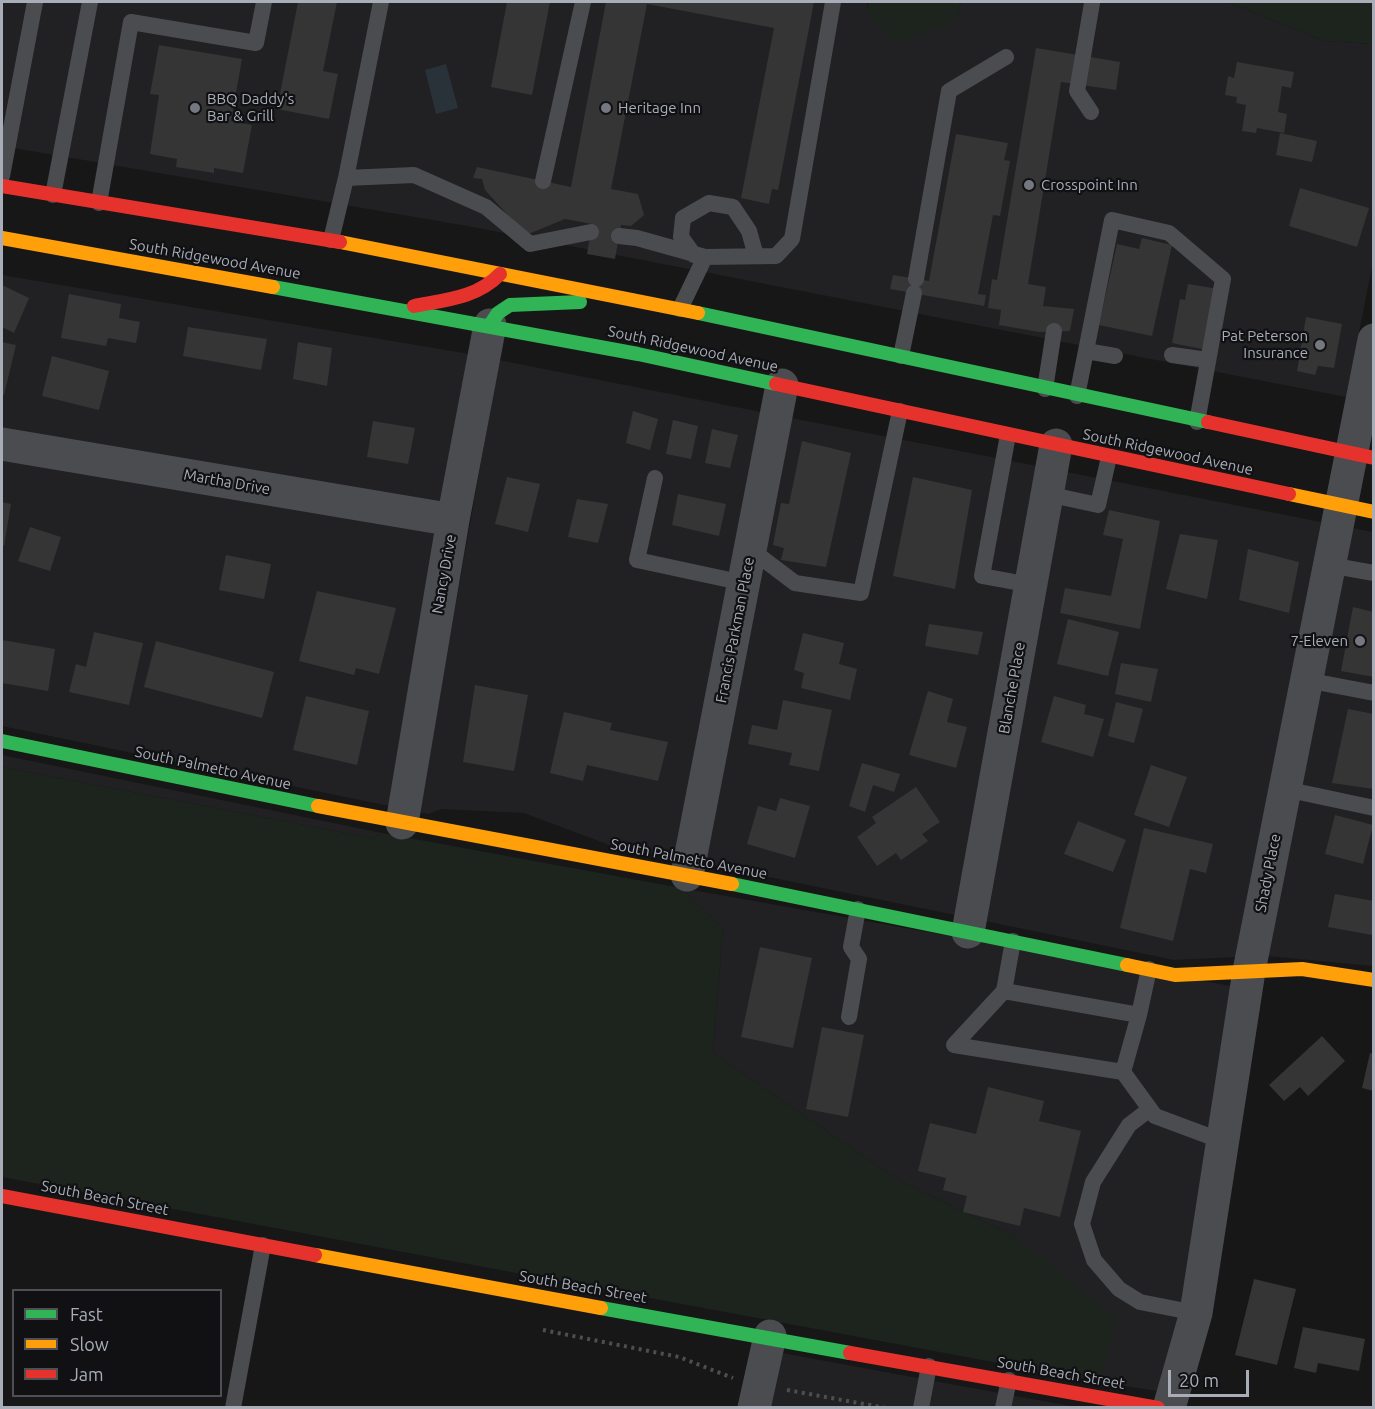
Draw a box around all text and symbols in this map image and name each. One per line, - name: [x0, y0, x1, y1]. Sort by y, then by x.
- place label: BBQ Daddy's Bar & Grill: [207, 90, 294, 125]
- place label: Heritage Inn: [618, 99, 701, 117]
- marker: BBQ Daddy's Bar & Grill: [188, 101, 202, 115]
- marker: Heritage Inn: [599, 101, 613, 115]
- place label: Crosspoint Inn: [1041, 176, 1138, 194]
- marker: Crosspoint Inn: [1022, 178, 1036, 192]
- street label: South Ridgewood Avenue: [128, 235, 302, 283]
- street label: South Ridgewood Avenue: [606, 322, 780, 376]
- place label: Pat Peterson Insurance: [1221, 327, 1308, 362]
- marker: Pat Peterson Insurance: [1313, 338, 1327, 352]
- street label: South Ridgewood Avenue: [1081, 425, 1255, 479]
- street label: Martha Drive: [182, 466, 272, 498]
- street label: Nancy Drive: [428, 533, 460, 615]
- street label: Francis Parkman Place: [712, 555, 758, 705]
- place label: 7-Eleven: [1290, 632, 1348, 650]
- marker: 7-Eleven: [1353, 634, 1367, 648]
- street label: Blanche Place: [995, 641, 1029, 735]
- street label: South Palmetto Avenue: [133, 743, 293, 793]
- street label: Shady Place: [1252, 832, 1284, 914]
- street label: South Palmetto Avenue: [609, 835, 769, 883]
- street label: South Beach Street: [40, 1177, 170, 1219]
- street label: South Beach Street: [518, 1267, 648, 1307]
- legend: [12, 1289, 222, 1397]
- text: Fast: [70, 1304, 103, 1324]
- text: Slow: [70, 1334, 109, 1354]
- street label: South Beach Street: [996, 1353, 1126, 1393]
- scale bar: [1171, 1358, 1252, 1396]
- text: Jam: [70, 1364, 104, 1384]
- text: 20 m: [1179, 1370, 1219, 1390]

